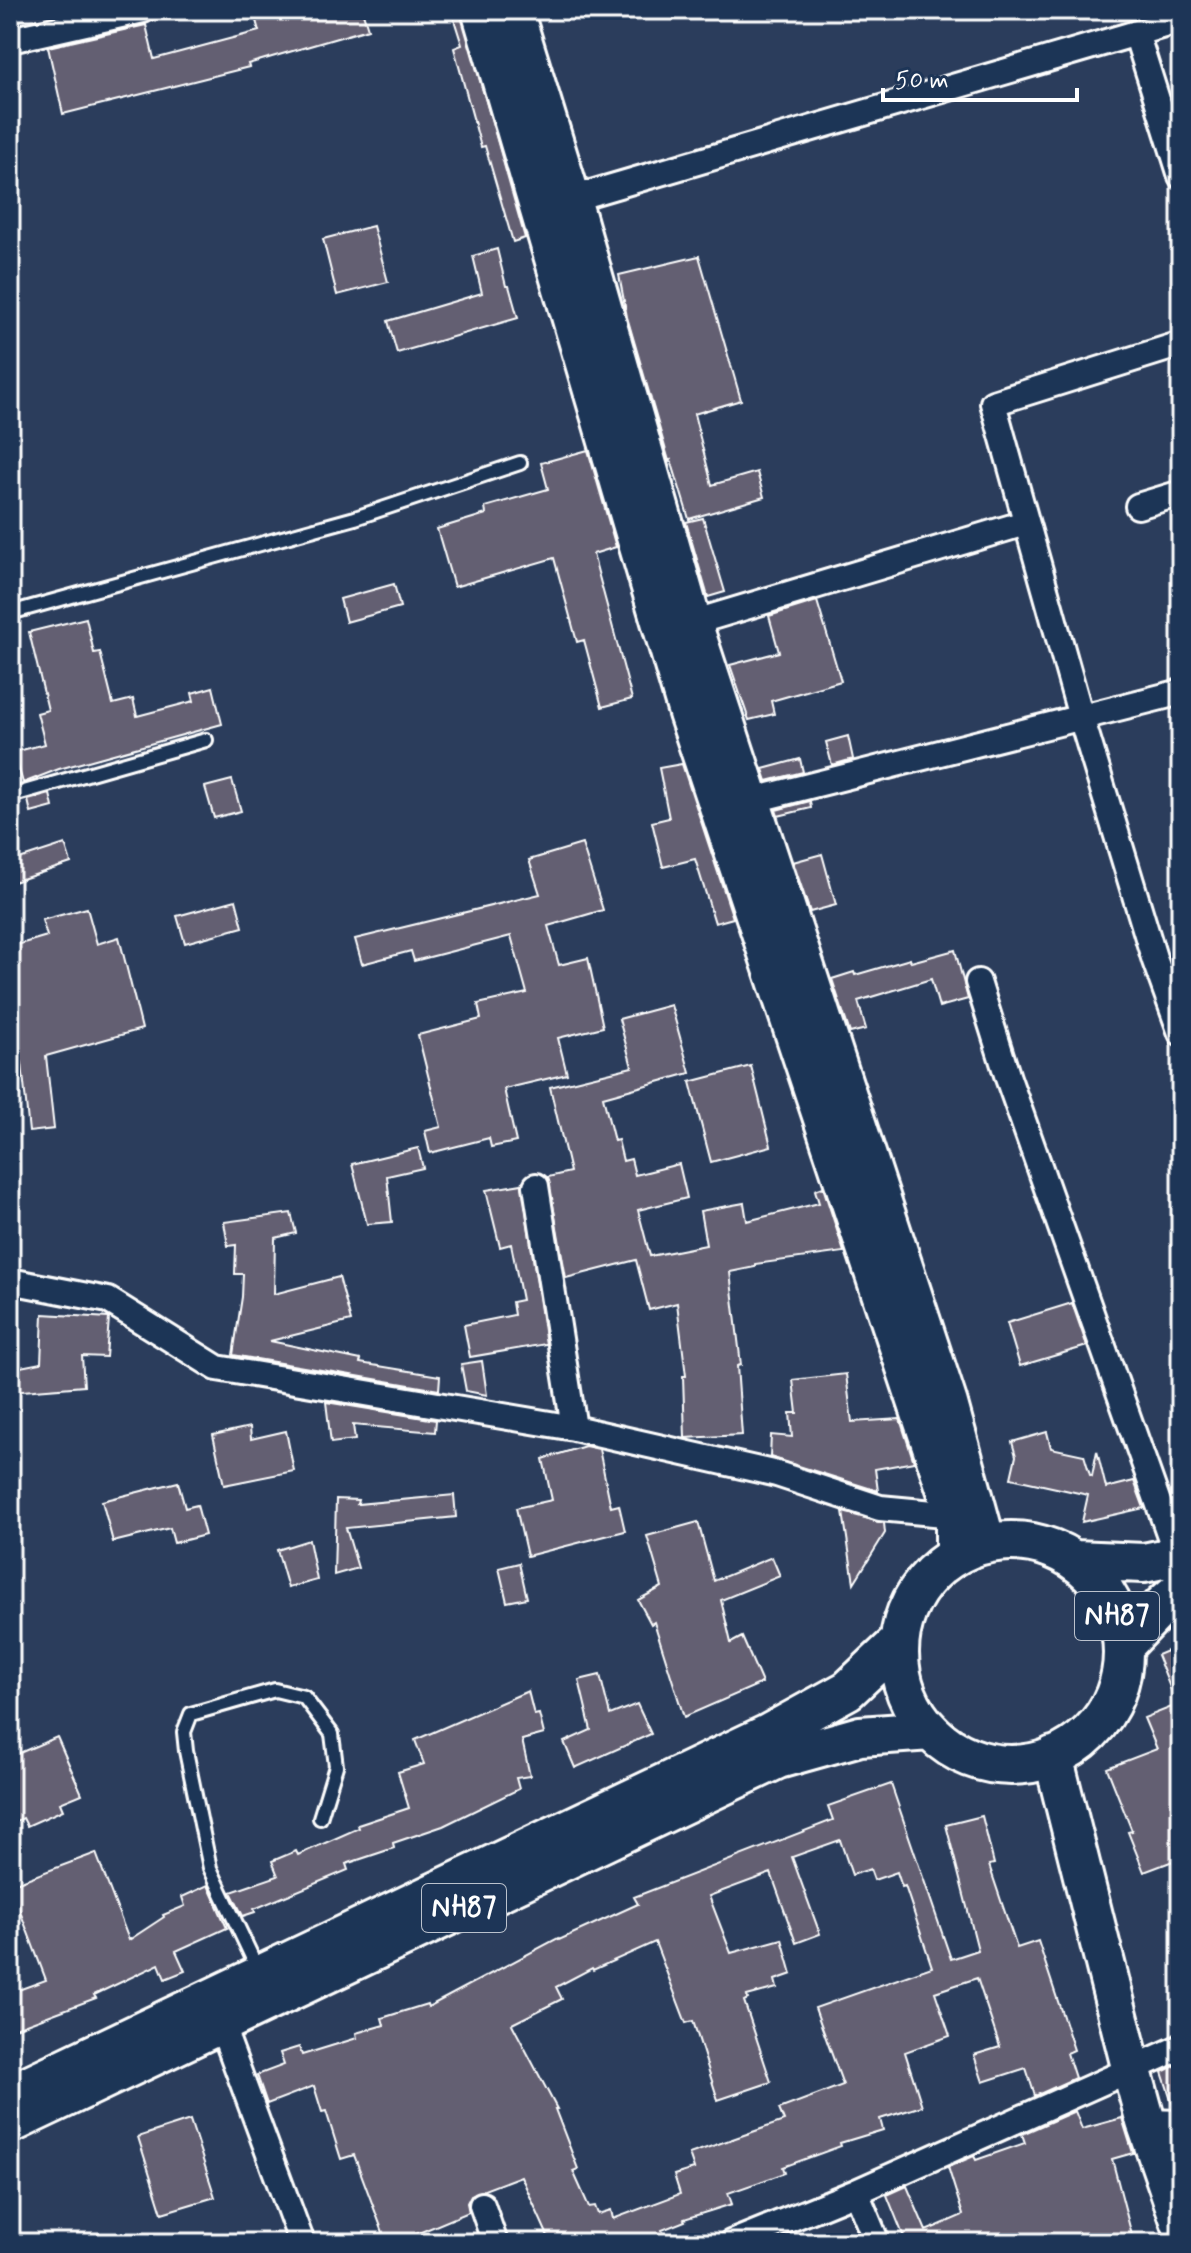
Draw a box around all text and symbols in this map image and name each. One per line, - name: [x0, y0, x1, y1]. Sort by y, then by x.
- scale bar: [883, 52, 1077, 102]
- text: 50 m: [895, 66, 949, 97]
- road number: NH87: [1075, 1592, 1159, 1640]
- road number: NH87: [422, 1884, 506, 1932]

